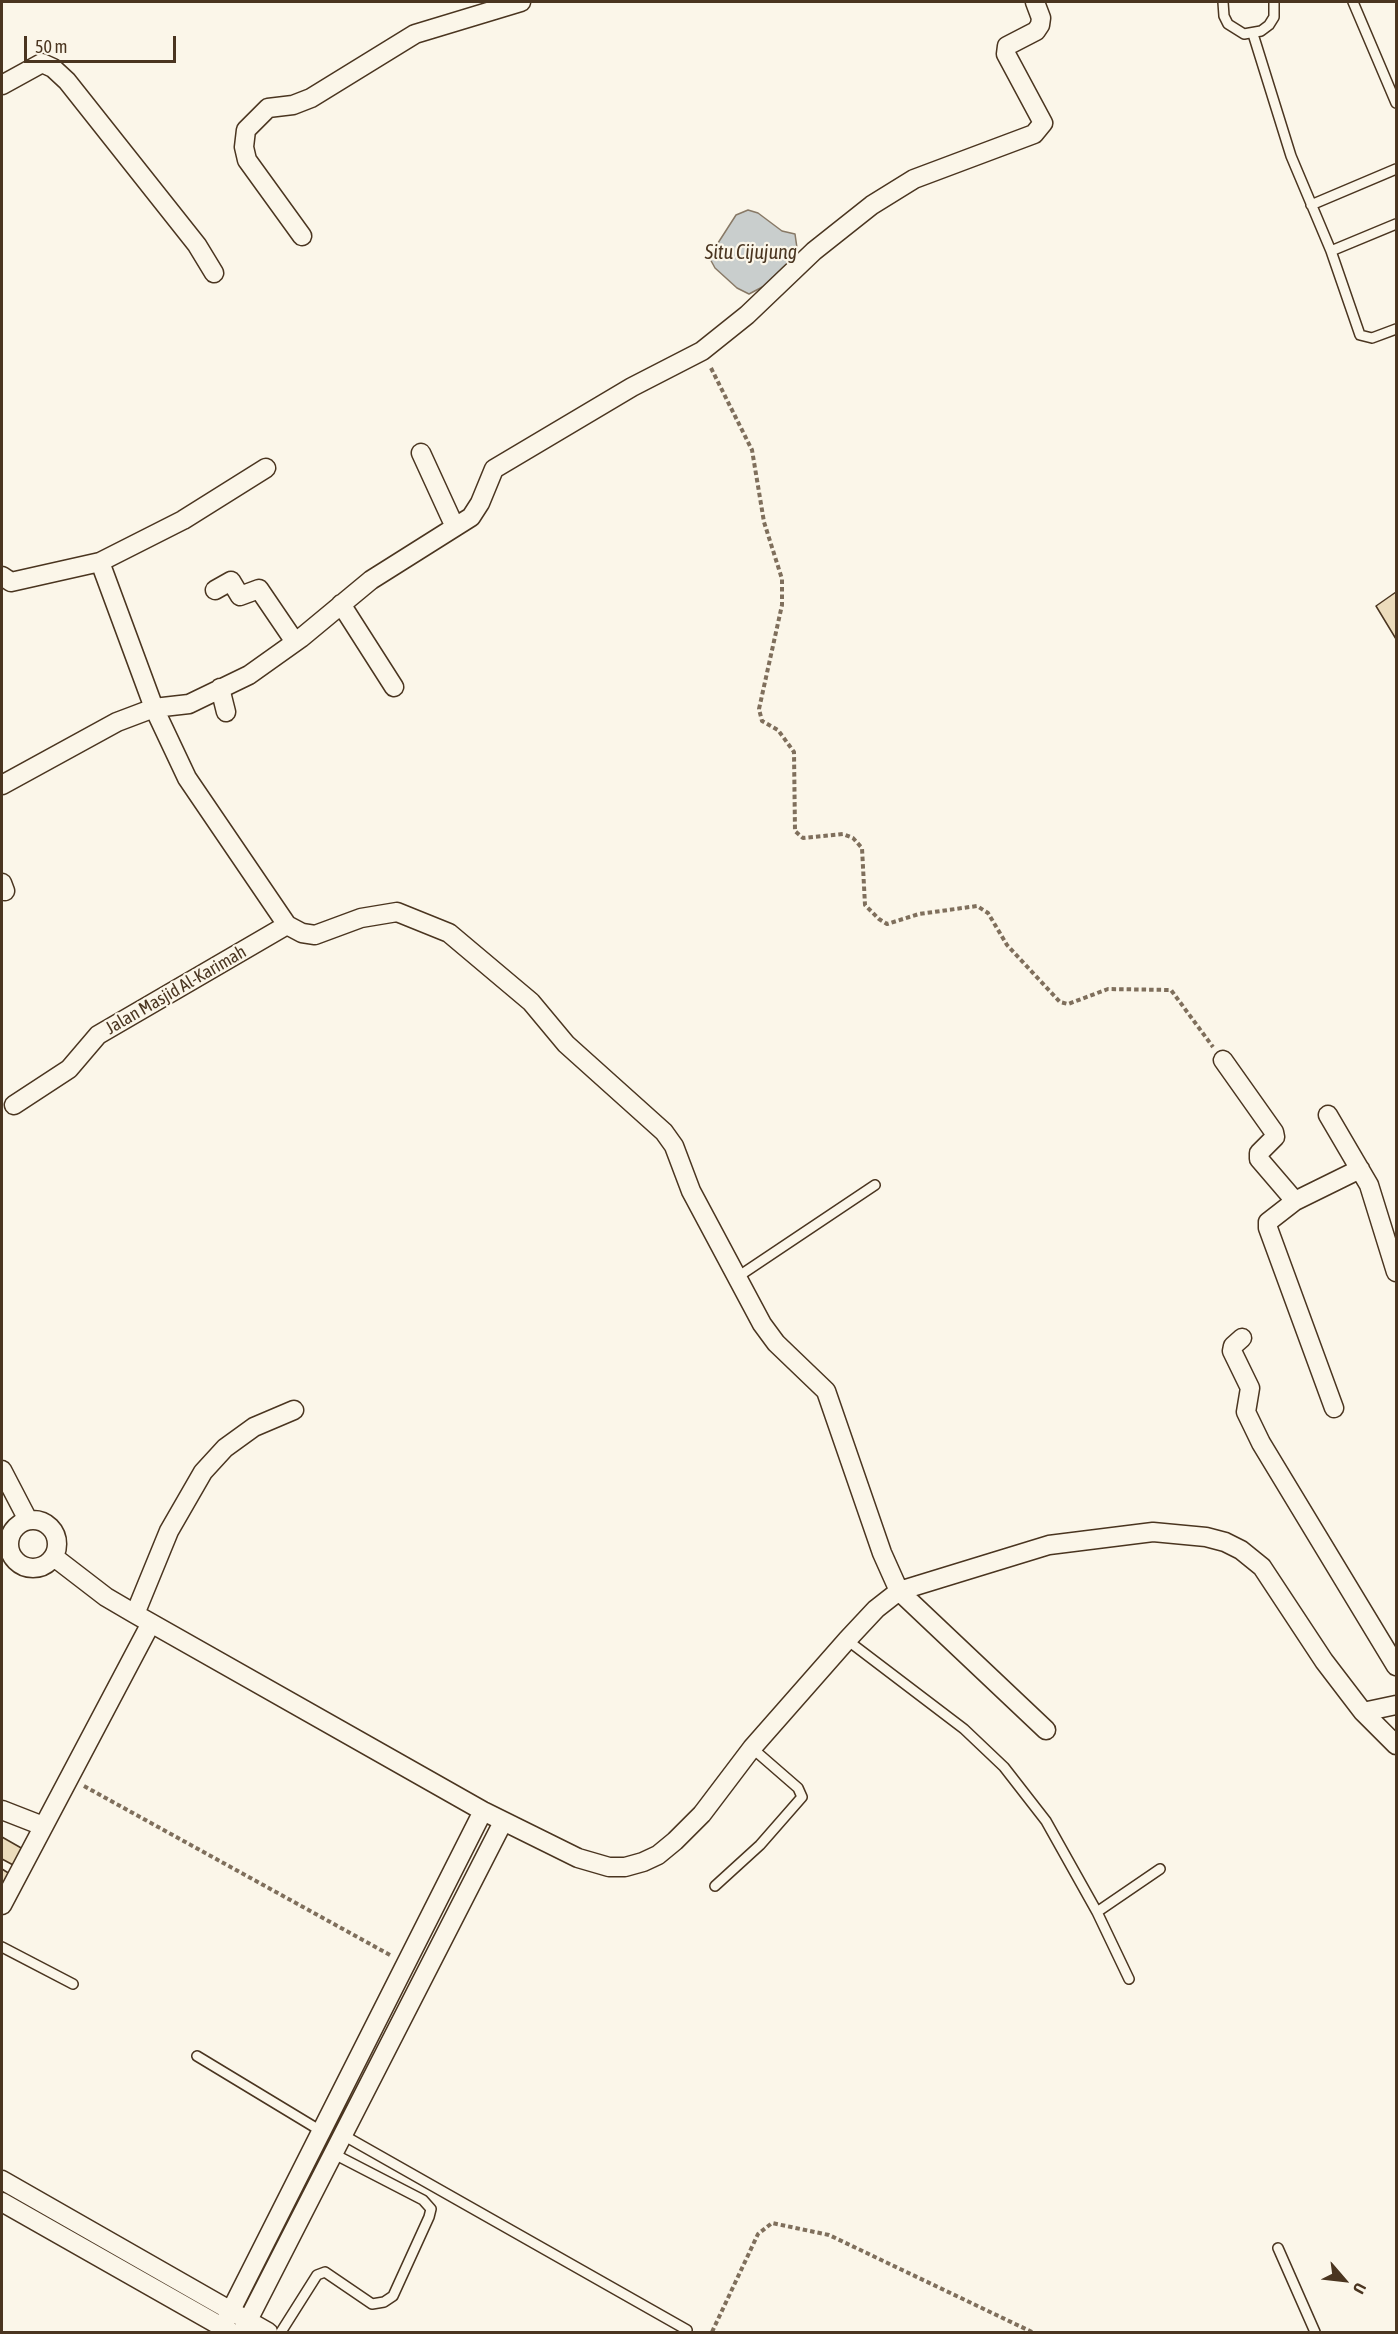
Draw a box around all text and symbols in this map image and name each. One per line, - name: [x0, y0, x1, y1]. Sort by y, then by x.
- scale bar: [27, 24, 178, 62]
- text: 50 m: [35, 36, 67, 57]
- water label: Situ Cijujung: [705, 241, 797, 265]
- street label: Jalan Masjid Al-Karimah: [102, 941, 250, 1039]
- north arrow: [1314, 2250, 1374, 2310]
- text: U: [1350, 2280, 1370, 2297]

